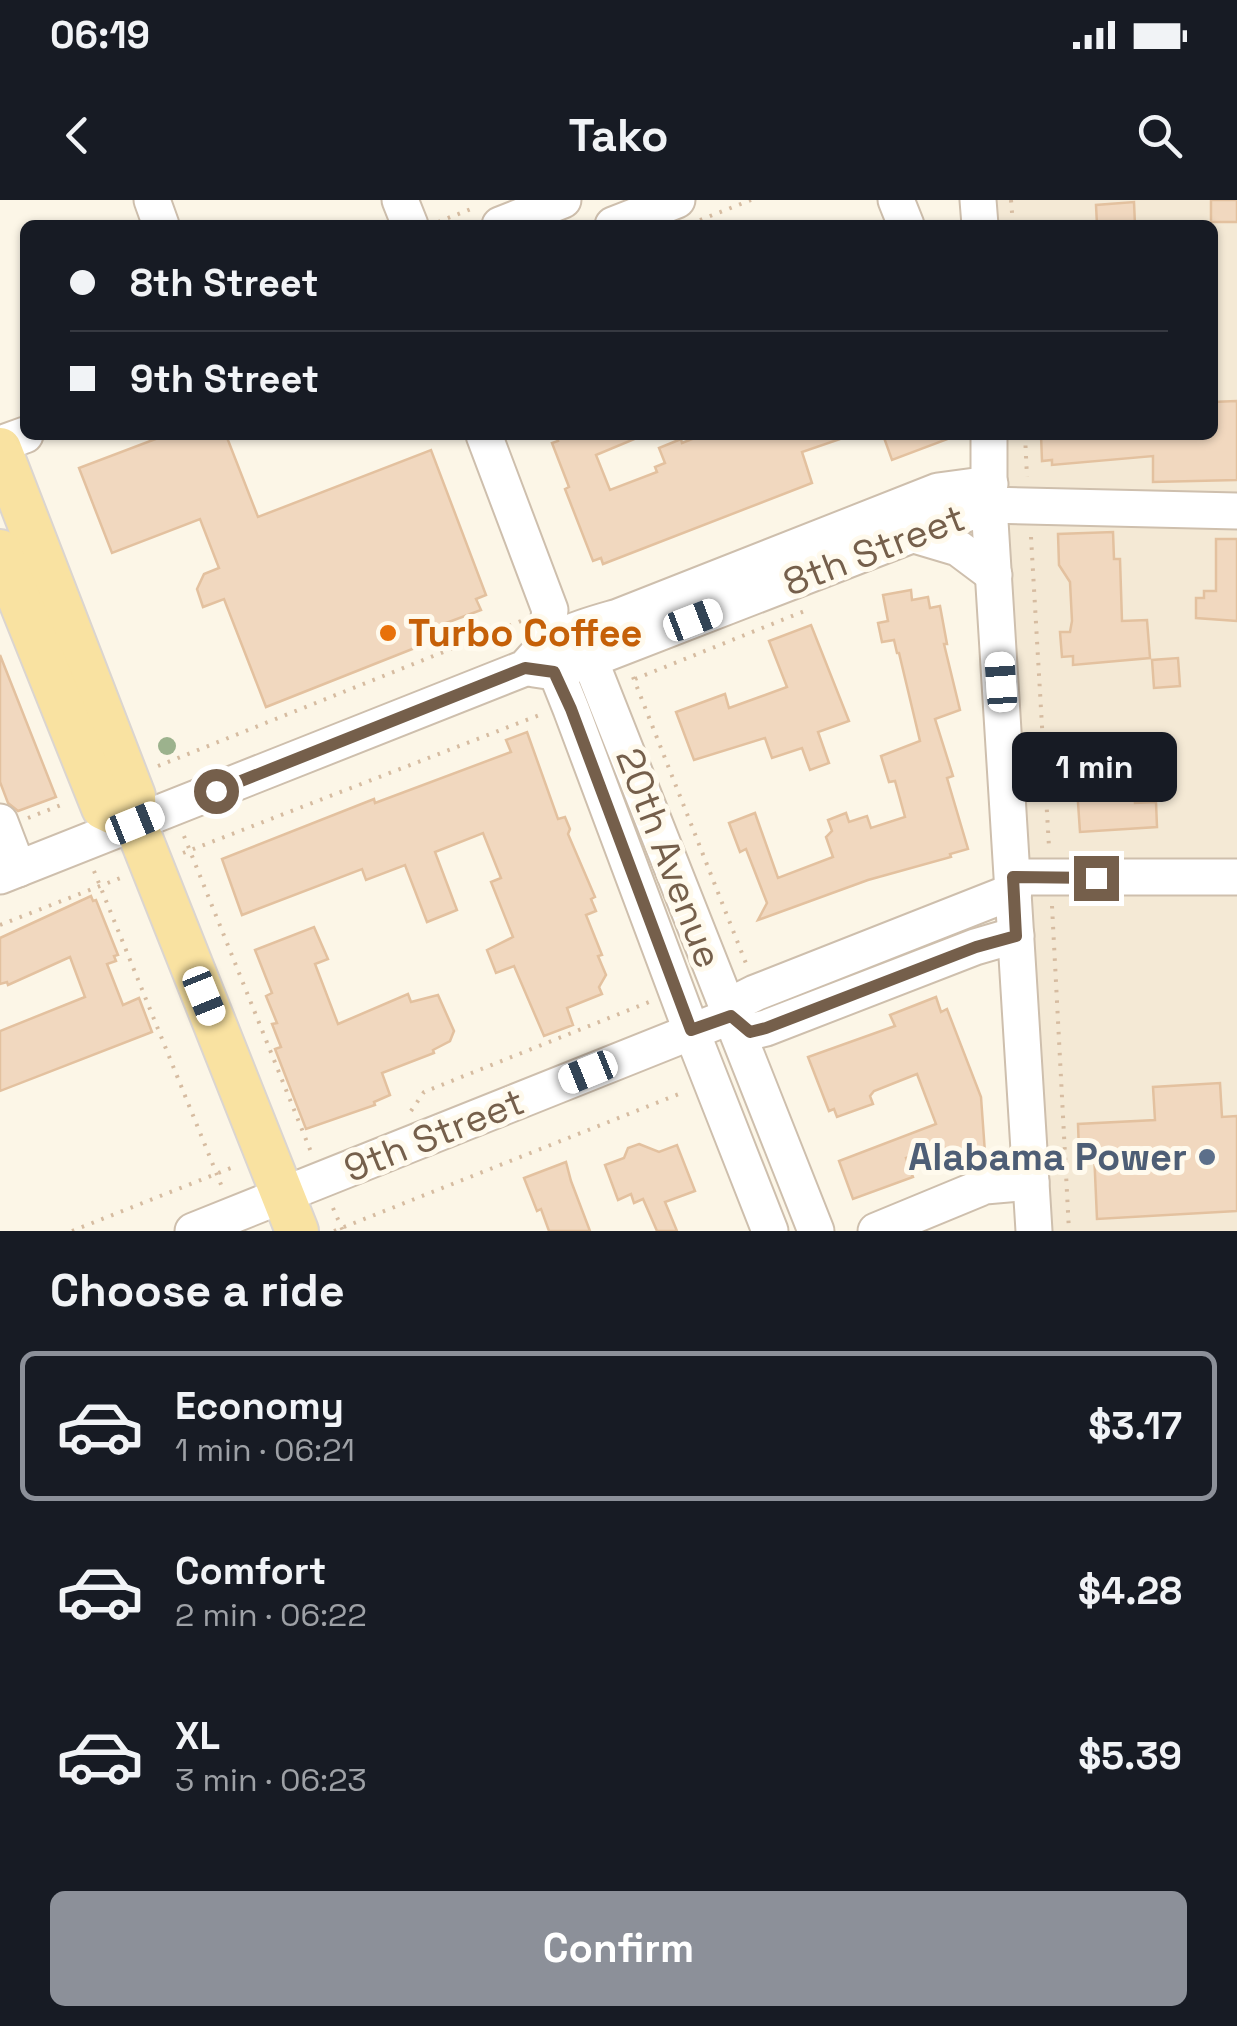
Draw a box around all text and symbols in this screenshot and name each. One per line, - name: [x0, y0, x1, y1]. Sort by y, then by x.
- text: 06:19: [50, 11, 150, 59]
- text: Tako: [568, 107, 669, 164]
- icon: back: [50, 108, 105, 163]
- icon: search: [1132, 108, 1187, 163]
- text: 8th Street: [130, 259, 318, 307]
- text: 9th Street: [130, 355, 319, 403]
- street label: 8th Street: [777, 493, 971, 607]
- car: [660, 595, 726, 645]
- place label: Turbo Coffee: [408, 609, 643, 657]
- marker: Turbo Coffee: [377, 622, 399, 644]
- car: [984, 651, 1018, 713]
- callout: 1 min: [1014, 733, 1178, 803]
- street label: 20th Avenue: [605, 741, 733, 975]
- text: 1 min: [1055, 747, 1134, 787]
- route start: [194, 769, 239, 814]
- car: [102, 798, 168, 848]
- route end: [1074, 856, 1119, 901]
- car: [179, 963, 229, 1029]
- car: [555, 1047, 621, 1097]
- street label: 9th Street: [337, 1077, 531, 1193]
- place label: Alabama Power: [908, 1133, 1187, 1181]
- marker: Alabama Power: [1196, 1146, 1218, 1168]
- text: Choose a ride: [50, 1262, 345, 1319]
- icon: car: [55, 1381, 145, 1471]
- text: Economy: [175, 1382, 344, 1430]
- text: $3.17: [1088, 1402, 1182, 1450]
- text: 1 min · 06:21: [175, 1430, 355, 1470]
- icon: car: [55, 1546, 145, 1636]
- text: Comfort: [175, 1547, 326, 1595]
- text: $4.28: [1078, 1567, 1182, 1615]
- text: 2 min · 06:22: [175, 1595, 367, 1635]
- icon: car: [55, 1711, 145, 1801]
- text: XL: [175, 1712, 220, 1760]
- text: $5.39: [1078, 1732, 1182, 1780]
- text: 3 min · 06:23: [175, 1760, 367, 1800]
- button: Confirm: [50, 1891, 1187, 2006]

